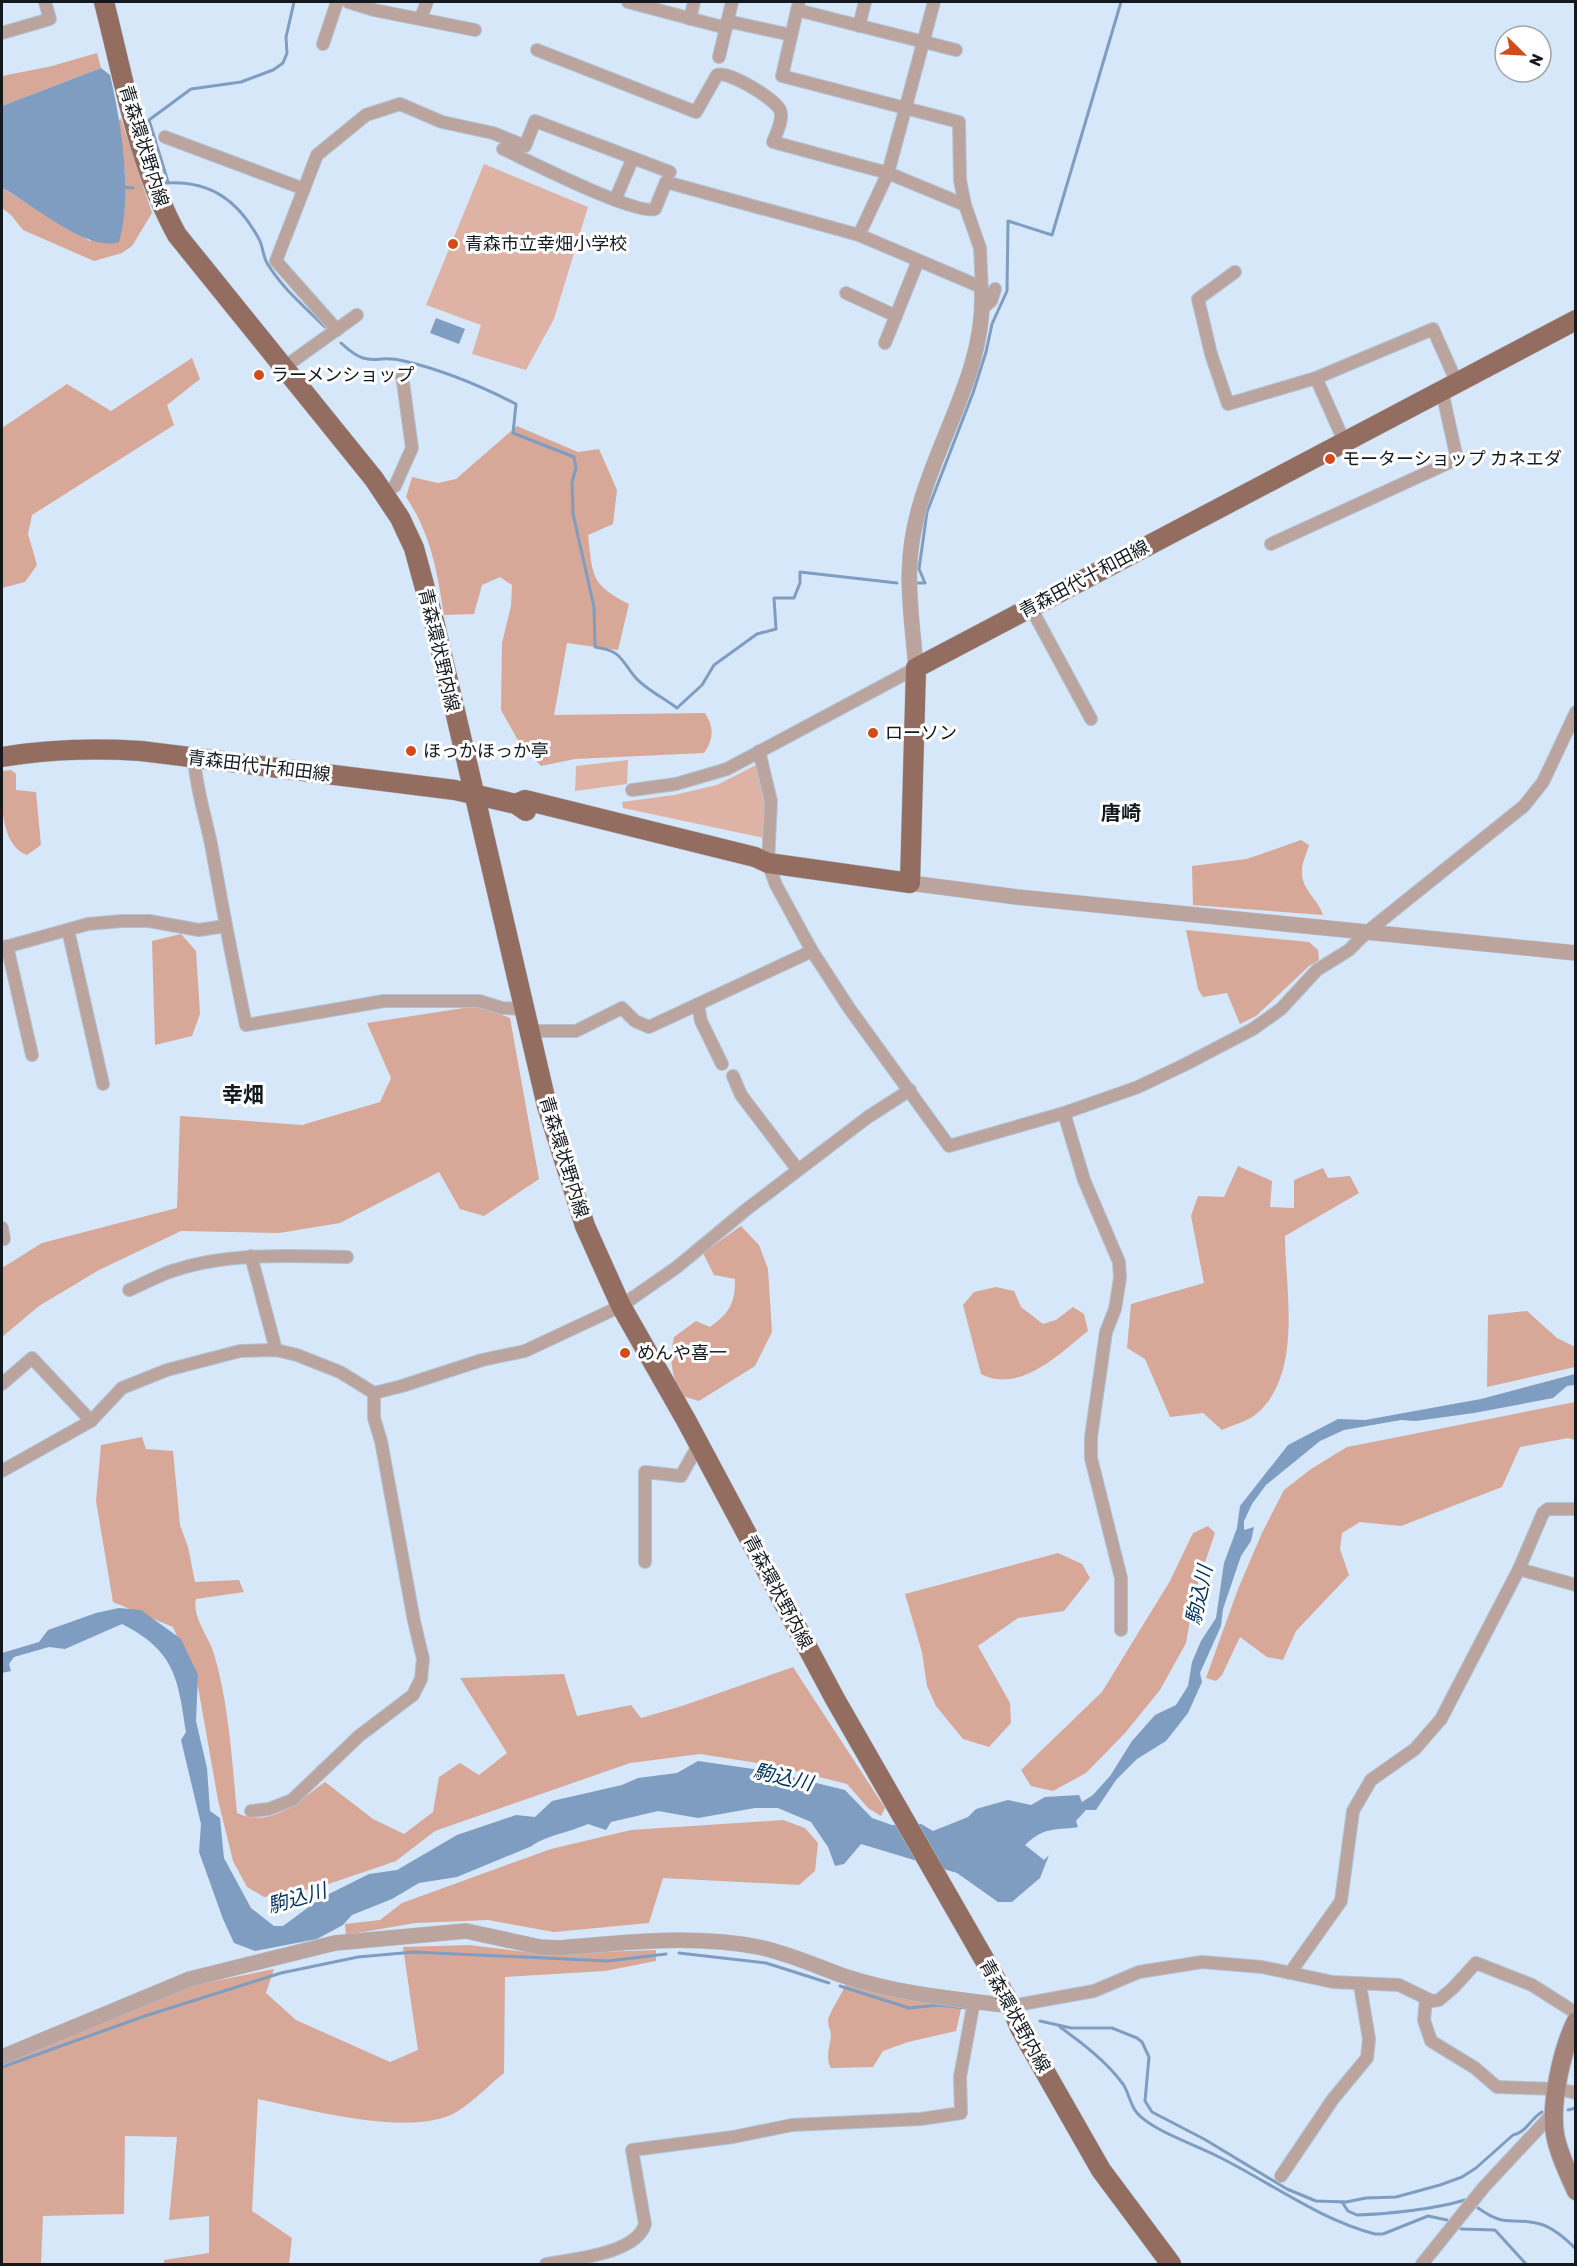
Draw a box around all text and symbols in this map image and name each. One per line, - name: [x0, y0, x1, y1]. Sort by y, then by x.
- north arrow: [1493, 24, 1553, 84]
- text: N: [1525, 51, 1547, 69]
- street label: 青森環状野内線: [115, 83, 173, 209]
- place label: 青森市立幸畑小学校: [465, 233, 627, 255]
- marker: 青森市立幸畑小学校: [446, 237, 460, 251]
- place label: ラーメンショップ: [271, 364, 414, 386]
- marker: ラーメンショップ: [252, 368, 266, 382]
- place label: モーターショップ カネエダ: [1342, 448, 1562, 470]
- marker: モーターショップ カネエダ: [1323, 452, 1337, 466]
- street label: 青森田代十和田線: [1015, 535, 1153, 623]
- street label: 青森環状野内線: [414, 586, 464, 714]
- place label: ローソン: [885, 722, 957, 744]
- marker: ローソン: [866, 726, 880, 740]
- place label: ほっかほっか亭: [423, 740, 549, 762]
- marker: ほっかほっか亭: [404, 744, 418, 758]
- street label: 青森田代十和田線: [186, 746, 332, 786]
- district label: 唐崎: [1101, 801, 1141, 825]
- district label: 幸畑: [222, 1082, 264, 1107]
- street label: 青森環状野内線: [535, 1094, 593, 1220]
- place label: めんや喜一: [637, 1342, 727, 1364]
- marker: めんや喜一: [618, 1346, 632, 1360]
- street label: 青森環状野内線: [739, 1531, 817, 1653]
- water label: 駒込川: [1181, 1561, 1217, 1627]
- water label: 駒込川: [751, 1759, 817, 1796]
- water label: 駒込川: [265, 1878, 331, 1918]
- street label: 青森環状野内線: [975, 1956, 1055, 2076]

